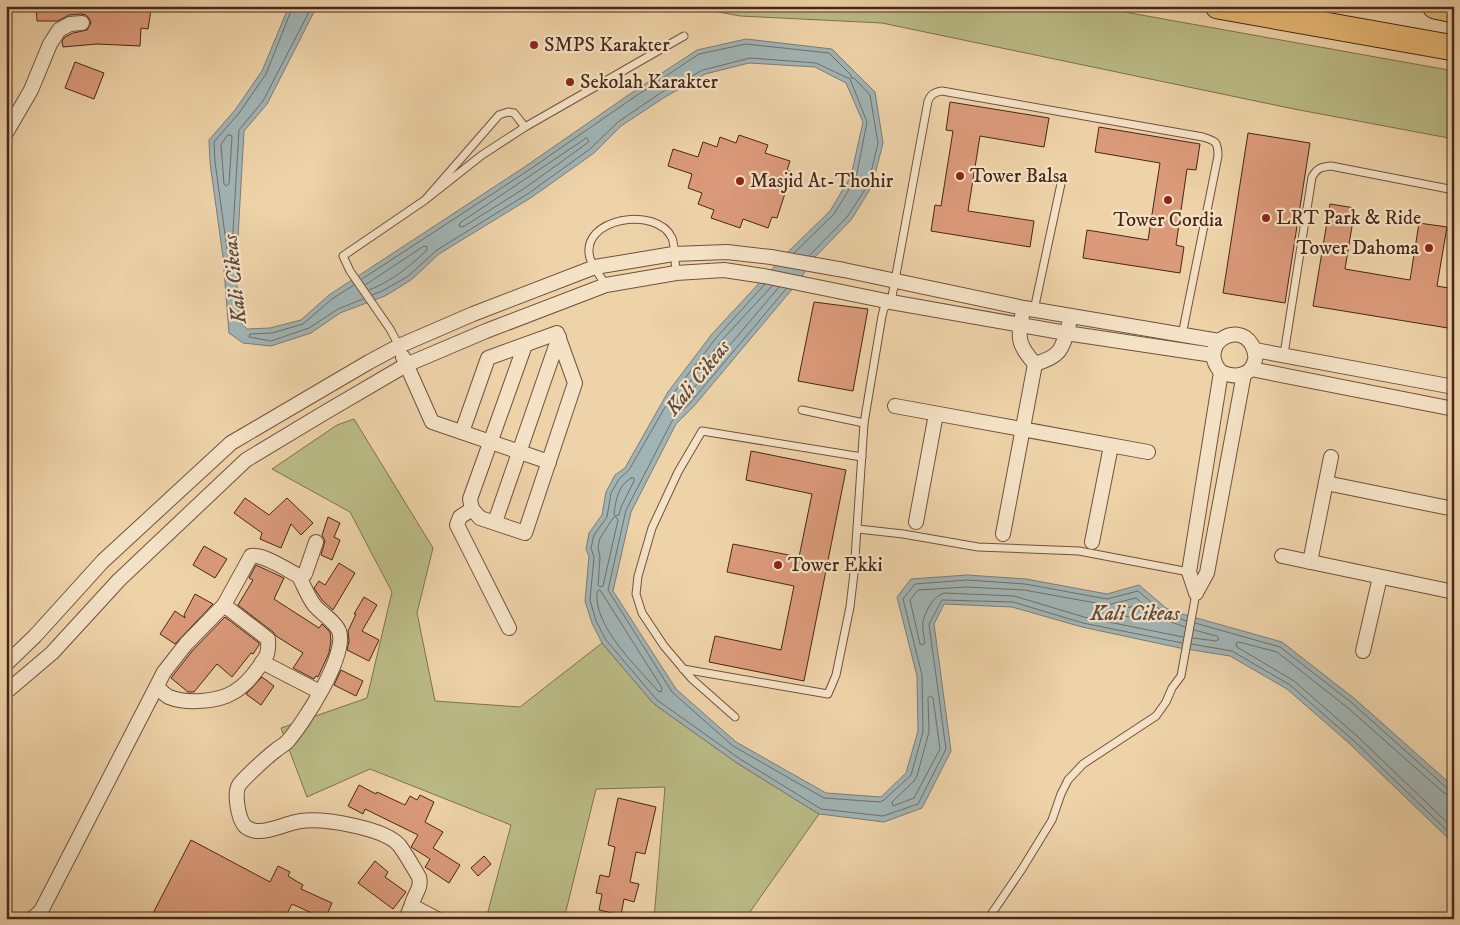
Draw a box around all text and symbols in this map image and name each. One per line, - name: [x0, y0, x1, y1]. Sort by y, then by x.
- place label: SMPS Karakter: [544, 33, 670, 58]
- marker: SMPS Karakter: [528, 39, 540, 51]
- place label: Sekolah Karakter: [580, 70, 718, 95]
- marker: Sekolah Karakter: [564, 76, 576, 88]
- place label: Tower Balsa: [970, 164, 1068, 189]
- place label: Masjid At-Thohir: [750, 169, 894, 194]
- marker: Tower Balsa: [954, 170, 966, 182]
- marker: Masjid At-Thohir: [734, 175, 746, 187]
- marker: Tower Cordia: [1162, 194, 1174, 206]
- place label: LRT Park & Ride: [1276, 206, 1421, 231]
- place label: Tower Cordia: [1113, 208, 1223, 233]
- marker: LRT Park & Ride: [1260, 212, 1272, 224]
- water label: Kali Cikeas: [217, 233, 253, 326]
- place label: Tower Dahoma: [1296, 236, 1420, 261]
- marker: Tower Dahoma: [1423, 242, 1435, 254]
- water label: Kali Cikeas: [659, 335, 737, 422]
- place label: Tower Ekki: [788, 553, 883, 578]
- marker: Tower Ekki: [772, 559, 784, 571]
- water label: Kali Cikeas: [1089, 601, 1180, 627]

